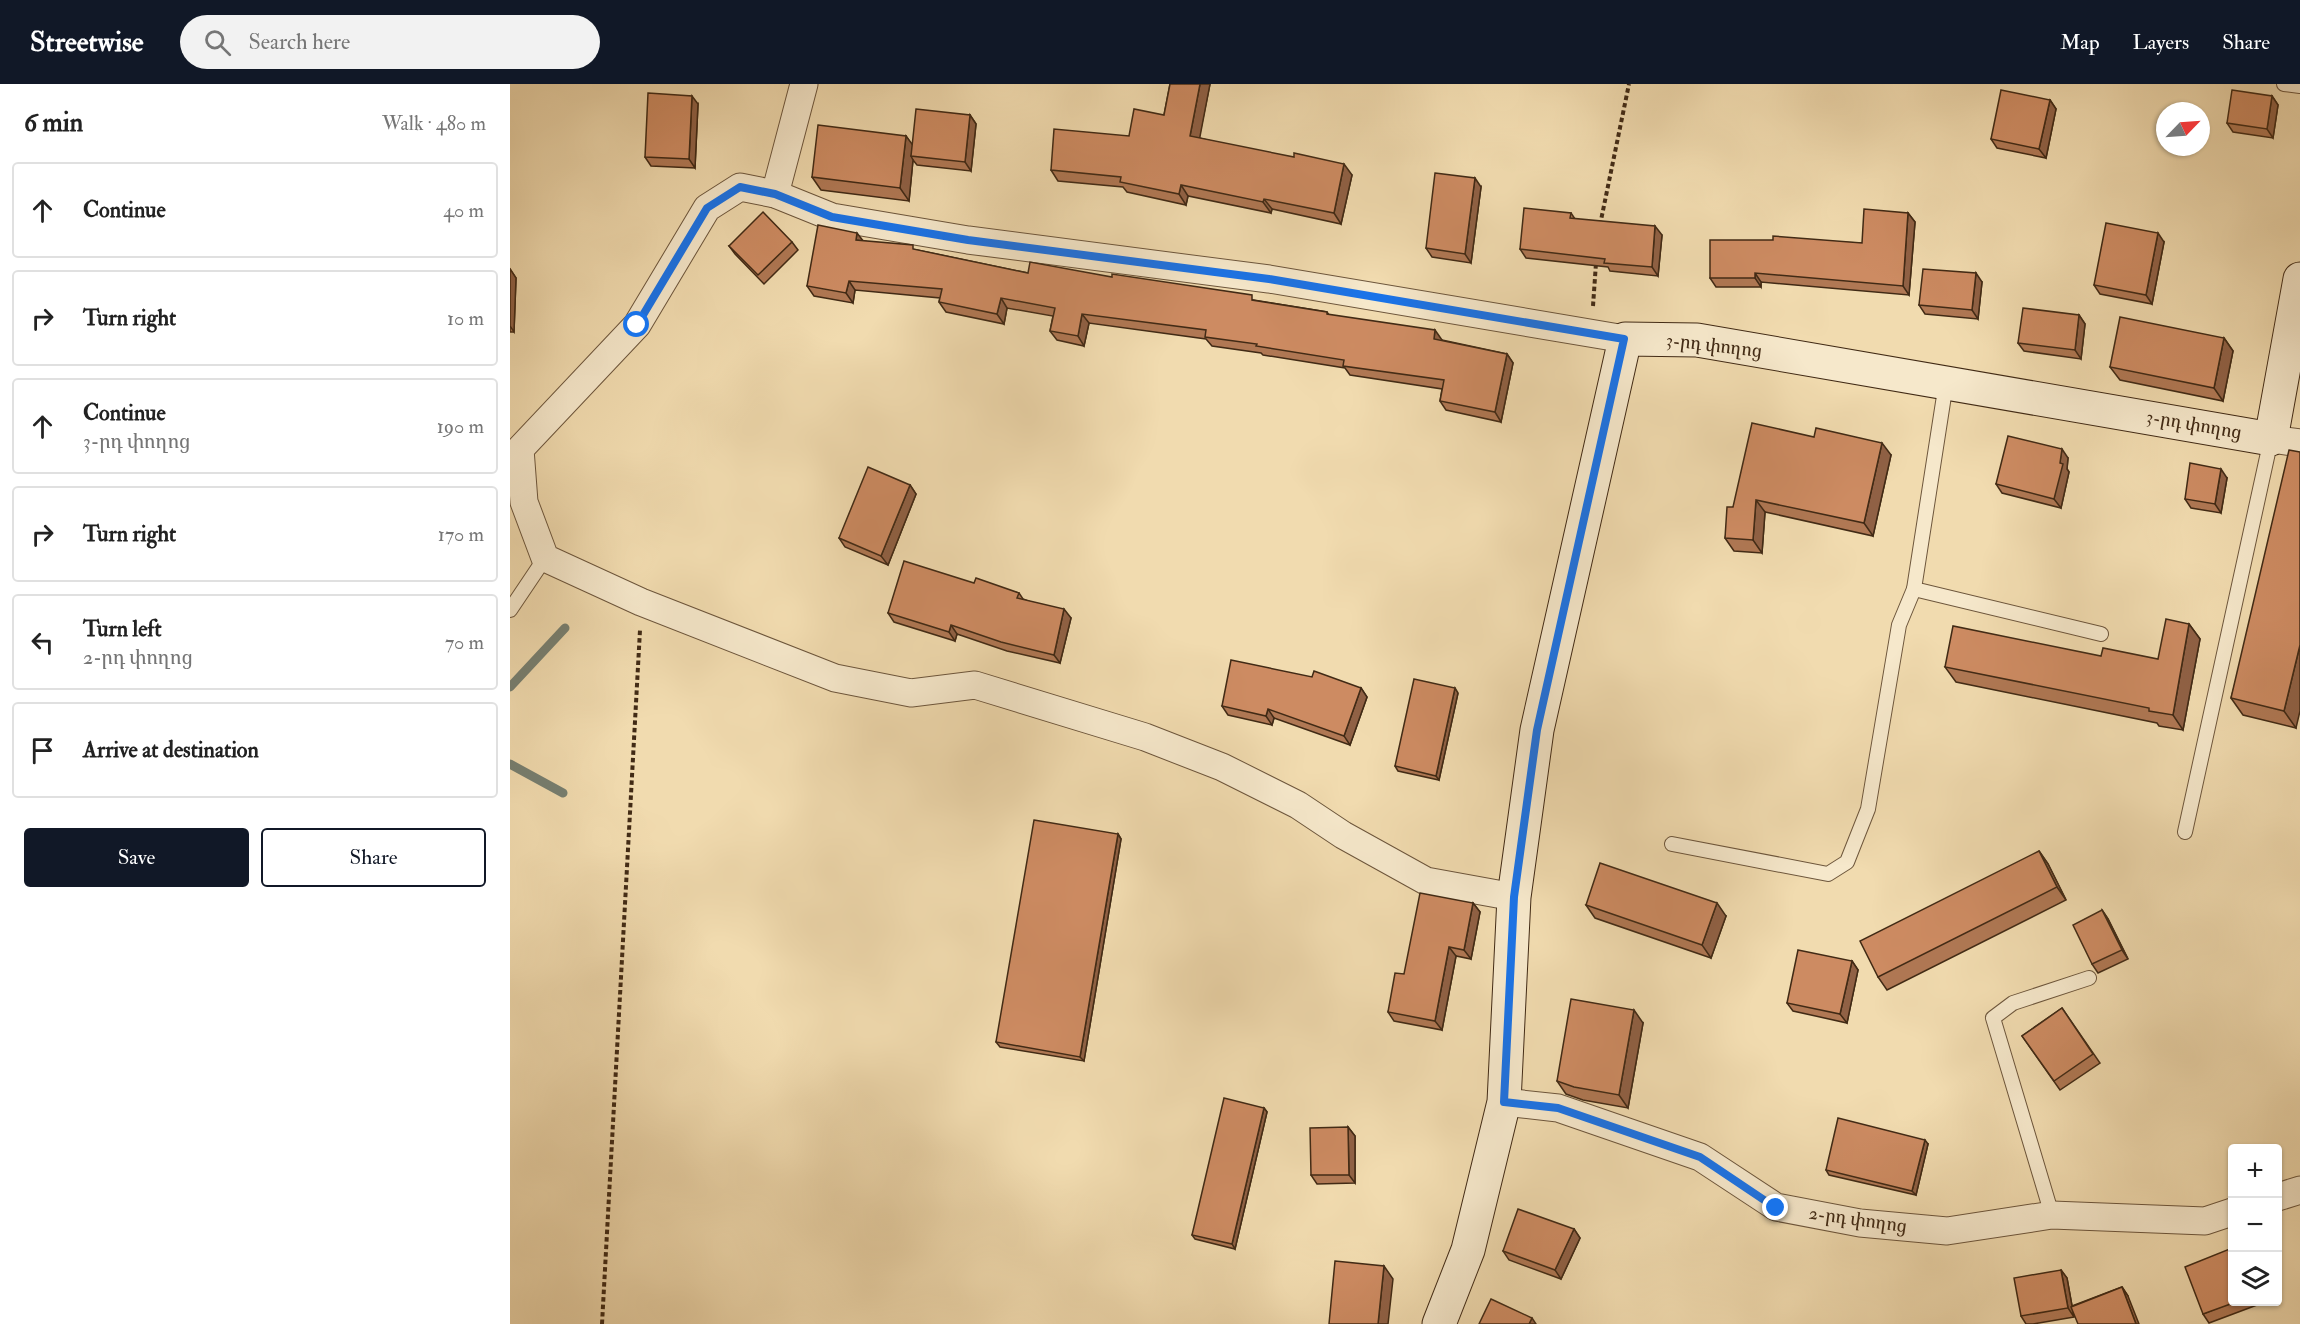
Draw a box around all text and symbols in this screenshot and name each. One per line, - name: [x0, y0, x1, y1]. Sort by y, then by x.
- search box: [180, 15, 600, 69]
- text: Streetwise: [30, 25, 144, 60]
- icon: search: [201, 26, 234, 59]
- text: Search here: [249, 28, 350, 56]
- text: Map: [2060, 29, 2100, 56]
- text: Layers: [2133, 29, 2189, 56]
- text: Share: [2222, 29, 2270, 56]
- north arrow: [2156, 102, 2210, 156]
- text: 6 min: [24, 107, 83, 139]
- text: Walk · 480 m: [382, 111, 486, 136]
- icon: ahead: [26, 194, 59, 227]
- text: Continue: [83, 196, 166, 224]
- text: 40 m: [443, 198, 484, 223]
- icon: right: [26, 302, 59, 335]
- text: Turn right: [83, 304, 176, 332]
- text: 10 m: [447, 306, 484, 331]
- route start: [623, 311, 649, 337]
- street label: 3-րդ փողոց: [1665, 329, 1763, 363]
- text: Continue: [83, 399, 166, 427]
- street label: 3-րդ փողոց: [2144, 405, 2244, 445]
- icon: ahead: [26, 410, 59, 443]
- text: 190 m: [437, 414, 484, 439]
- text: 3-րդ փողոց: [83, 429, 190, 454]
- icon: right: [26, 518, 59, 551]
- text: Turn right: [83, 520, 176, 548]
- text: 170 m: [438, 522, 484, 547]
- text: Turn left: [83, 615, 162, 643]
- icon: left: [26, 626, 59, 659]
- text: 70 m: [445, 630, 484, 655]
- text: 2-րդ փողոց: [83, 645, 193, 670]
- icon: arrive: [26, 734, 59, 767]
- text: Arrive at destination: [83, 736, 259, 764]
- button: Save: [24, 828, 249, 887]
- button: Share: [261, 828, 486, 887]
- map controls: [2228, 1144, 2282, 1306]
- button: +: [2228, 1144, 2282, 1198]
- route end: [1762, 1194, 1788, 1220]
- button: −: [2228, 1198, 2282, 1252]
- street label: 2-րդ փողոց: [1808, 1202, 1908, 1238]
- button: layers: [2228, 1252, 2282, 1306]

